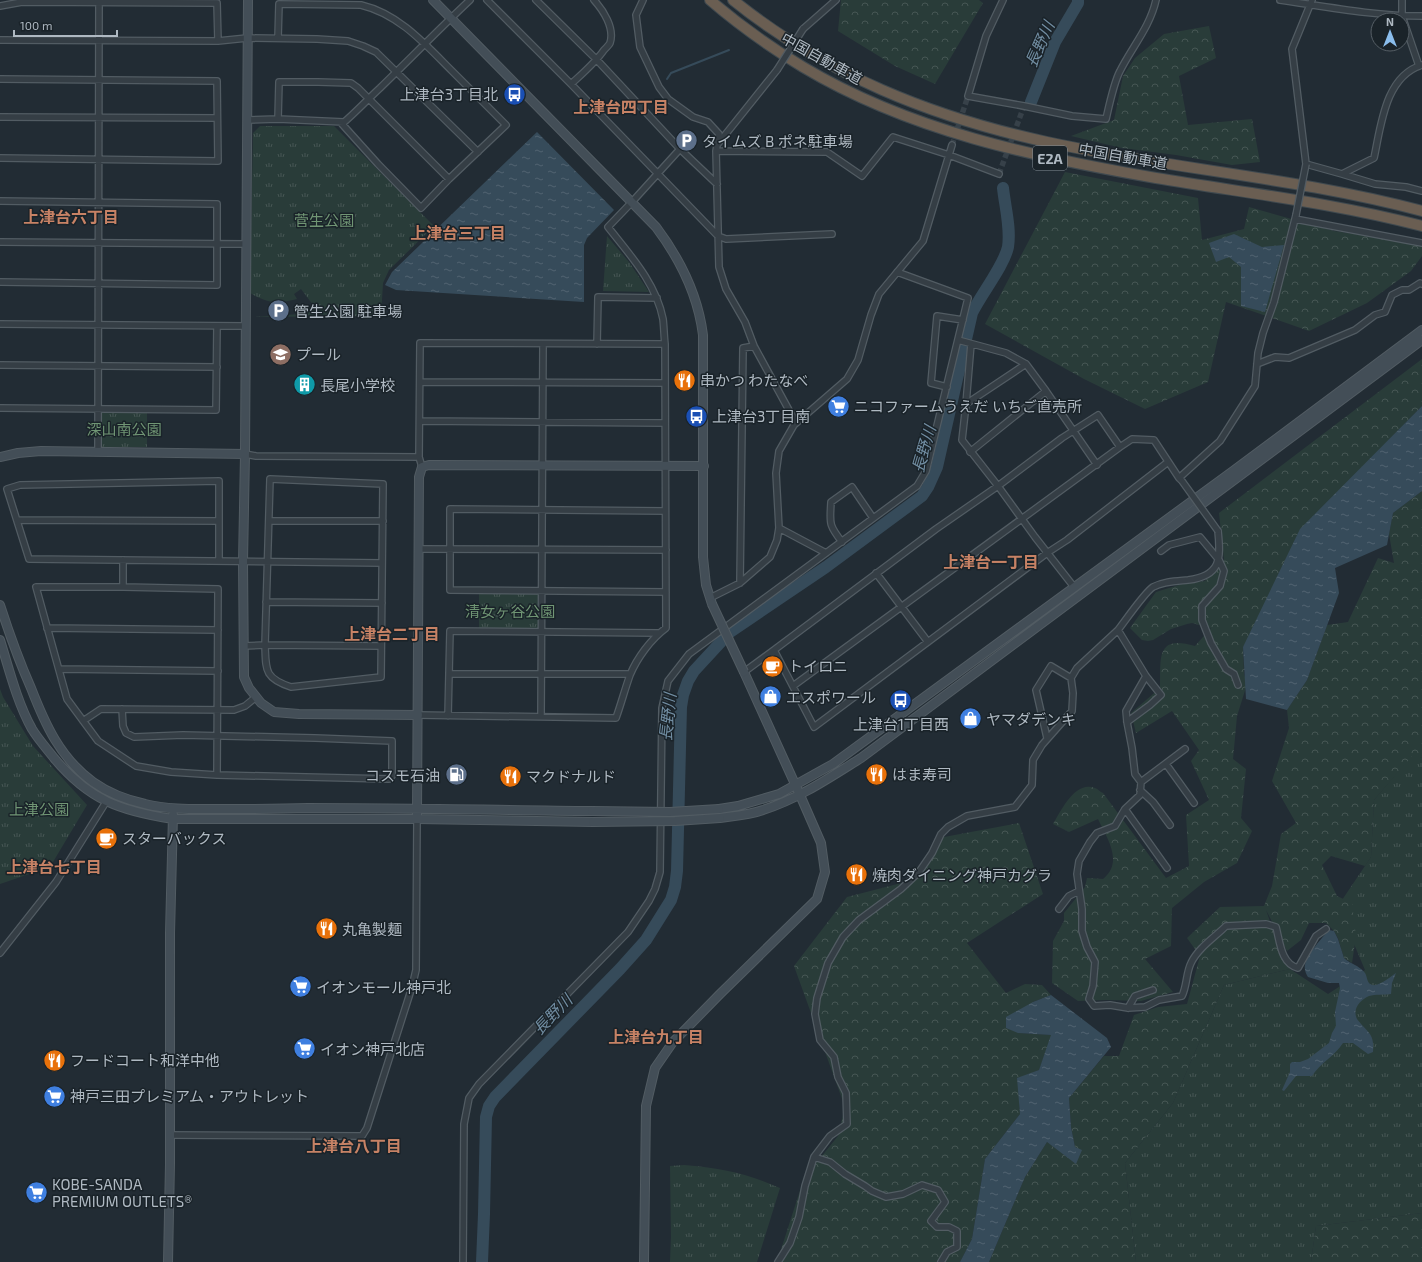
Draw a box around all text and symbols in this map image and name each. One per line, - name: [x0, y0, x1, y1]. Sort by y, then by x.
- scale bar: [14, 12, 117, 38]
- north arrow: [1370, 12, 1410, 52]
- text: N: [1386, 15, 1394, 28]
- water label: 長野川: [1021, 16, 1058, 70]
- text: 100 m: [20, 18, 52, 32]
- street label: 中国自動車道: [778, 28, 866, 88]
- bus stop icon: 上津台3丁目北: [501, 81, 527, 107]
- place label: 上津台3丁目北: [400, 85, 498, 103]
- district label: 上津台四丁目: [573, 97, 669, 116]
- parking icon: タイムズ B ポネ駐車場: [674, 128, 700, 154]
- place label: タイムズ B ポネ駐車場: [702, 132, 853, 150]
- street label: 中国自動車道: [1077, 139, 1169, 173]
- road number: E2A: [1033, 146, 1067, 170]
- district label: 上津台六丁目: [23, 207, 119, 226]
- park label: 菅生公園: [294, 211, 354, 229]
- district label: 上津台三丁目: [410, 223, 506, 242]
- parking icon: 管生公園 駐車場: [266, 298, 292, 324]
- place label: 管生公園 駐車場: [294, 302, 402, 320]
- school or university icon: プール: [268, 341, 294, 367]
- place label: プール: [296, 345, 341, 363]
- restaurant icon: 串かつ わたなべ: [672, 367, 698, 393]
- place label: 串かつ わたなべ: [700, 371, 808, 389]
- building icon: 長尾小学校: [291, 372, 317, 398]
- place label: 長尾小学校: [320, 376, 395, 394]
- supermarket icon: ニコファームうえだ いちご直売所: [825, 393, 851, 419]
- place label: ニコファームうえだ いちご直売所: [854, 397, 1082, 415]
- bus stop icon: 上津台3丁目南: [683, 403, 709, 429]
- place label: 上津台3丁目南: [712, 407, 810, 425]
- park label: 深山南公園: [86, 420, 162, 438]
- water label: 長野川: [907, 421, 939, 475]
- district label: 上津台一丁目: [943, 552, 1039, 571]
- park label: 清女ヶ谷公園: [465, 602, 555, 620]
- district label: 上津台二丁目: [344, 624, 440, 643]
- cafe icon: トイロニ: [759, 653, 785, 679]
- place label: トイロニ: [788, 657, 848, 675]
- shop icon: エスポワール: [757, 684, 783, 710]
- place label: エスポワール: [786, 688, 876, 706]
- bus stop icon: 上津台1丁目西: [888, 688, 914, 714]
- water label: 長野川: [655, 690, 679, 742]
- shop icon: ヤマダデンキ: [957, 706, 983, 732]
- place label: ヤマダデンキ: [986, 710, 1076, 728]
- place label: 上津台1丁目西: [853, 715, 949, 733]
- restaurant icon: はま寿司: [863, 761, 889, 787]
- fuel station icon: コスモ石油: [443, 762, 469, 788]
- restaurant icon: マクドナルド: [497, 763, 523, 789]
- place label: はま寿司: [892, 765, 952, 783]
- place label: コスモ石油: [365, 766, 440, 784]
- place label: マクドナルド: [526, 767, 616, 785]
- park label: 上津公園: [9, 800, 69, 818]
- cafe icon: スターバックス: [94, 825, 120, 851]
- place label: スターバックス: [122, 829, 226, 847]
- district label: 上津台七丁目: [6, 857, 102, 876]
- restaurant icon: 焼肉ダイニング神戸カグラ: [844, 862, 870, 888]
- place label: 焼肉ダイニング神戸カグラ: [872, 866, 1052, 884]
- restaurant icon: 丸亀製麺: [314, 916, 340, 942]
- place label: 丸亀製麺: [342, 920, 402, 938]
- supermarket icon: イオンモール神戸北: [287, 974, 313, 1000]
- place label: イオンモール神戸北: [316, 978, 451, 996]
- water label: 長野川: [528, 989, 577, 1038]
- district label: 上津台九丁目: [608, 1027, 704, 1046]
- supermarket icon: イオン神戸北店: [292, 1036, 318, 1062]
- place label: イオン神戸北店: [320, 1040, 425, 1058]
- restaurant icon: フードコート和洋中他: [42, 1047, 68, 1073]
- place label: フードコート和洋中他: [70, 1051, 220, 1069]
- supermarket icon: 神戸三田プレミアム・アウトレット: [42, 1083, 68, 1109]
- place label: 神戸三田プレミアム・アウトレット: [70, 1087, 309, 1105]
- district label: 上津台八丁目: [306, 1136, 402, 1155]
- place label: KOBE-SANDA PREMIUM OUTLETS®: [52, 1175, 192, 1210]
- supermarket icon: KOBE-SANDA PREMIUM OUTLETS®: [23, 1180, 49, 1206]

